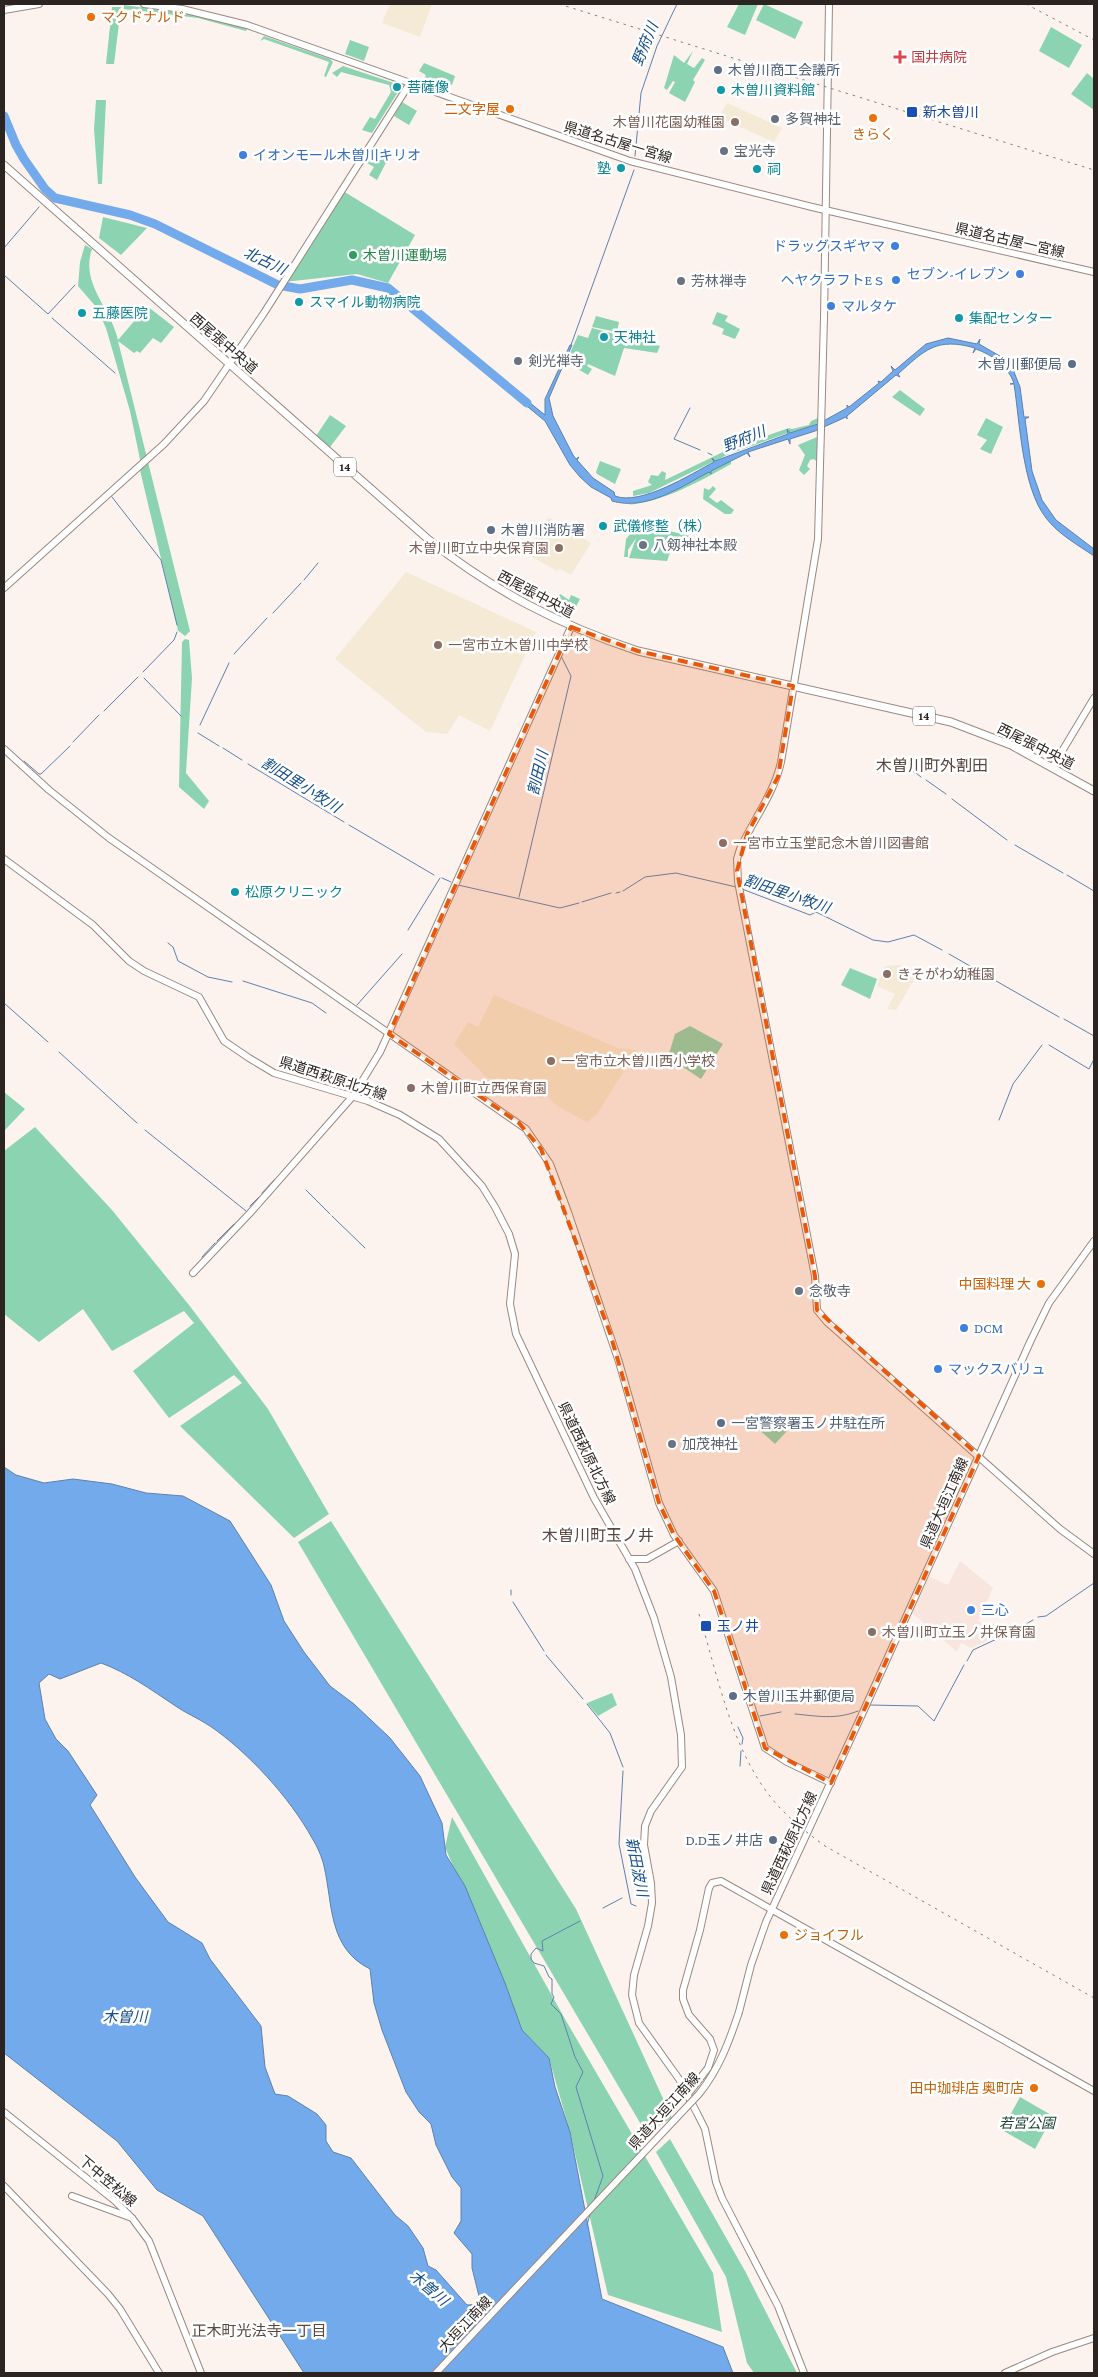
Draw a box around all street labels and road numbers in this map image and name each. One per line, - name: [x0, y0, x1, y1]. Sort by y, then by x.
- street label: 県道名古屋一宮線: [562, 118, 674, 166]
- street label: 県道名古屋一宮線: [954, 220, 1066, 260]
- street label: 西尾張中央道: [187, 309, 261, 377]
- road number: 14: [334, 458, 356, 477]
- street label: 西尾張中央道: [495, 567, 577, 621]
- road number: 14: [913, 706, 935, 726]
- street label: 西尾張中央道: [995, 720, 1077, 772]
- street label: 県道西萩原北方線: [277, 1053, 389, 1103]
- street label: 県道西萩原北方線: [555, 1399, 619, 1507]
- street label: 県道大垣江南線: [917, 1455, 971, 1551]
- street label: 県道西萩原北方線: [758, 1789, 820, 1897]
- street label: 県道大垣江南線: [625, 2069, 703, 2153]
- street label: 下中笠松線: [76, 2152, 140, 2210]
- street label: 大垣江南線: [435, 2293, 495, 2355]

